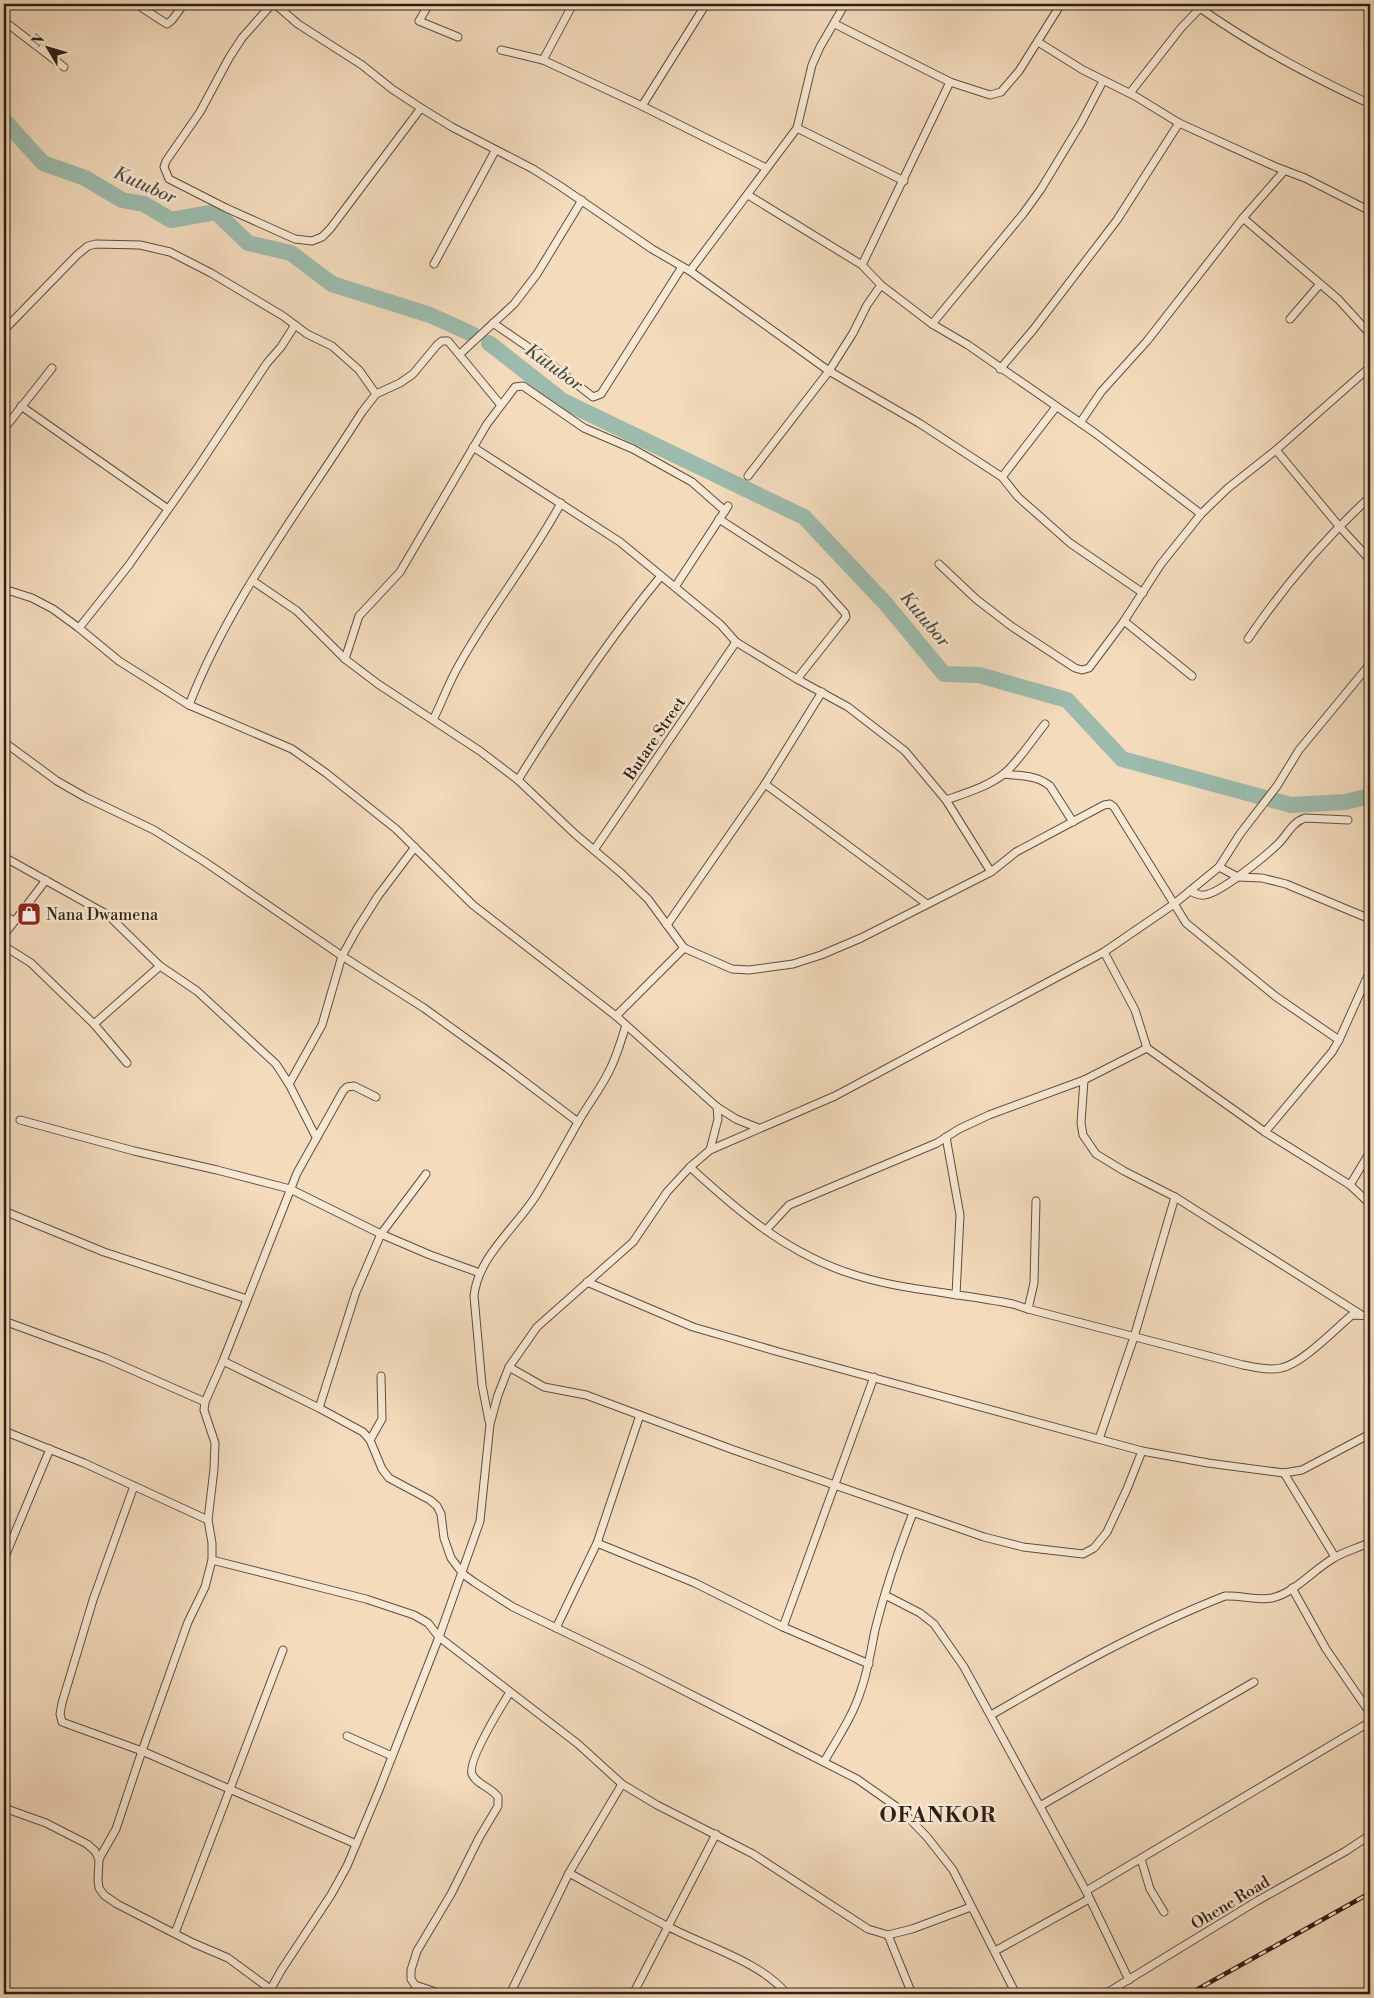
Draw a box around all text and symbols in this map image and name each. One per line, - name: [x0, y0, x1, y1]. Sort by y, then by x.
- north arrow: [22, 22, 72, 72]
- text: N: [28, 31, 49, 51]
- water label: Kutubor: [110, 161, 180, 210]
- water label: Kutubor: [520, 339, 588, 396]
- water label: Kutubor: [895, 587, 955, 652]
- street label: Butare Street: [619, 693, 690, 785]
- shop icon: Nana Dwamena: [16, 901, 42, 927]
- place label: Nana Dwamena: [46, 905, 159, 925]
- district label: OFANKOR: [879, 1803, 997, 1829]
- street label: Ohene Road: [1188, 1872, 1273, 1934]

